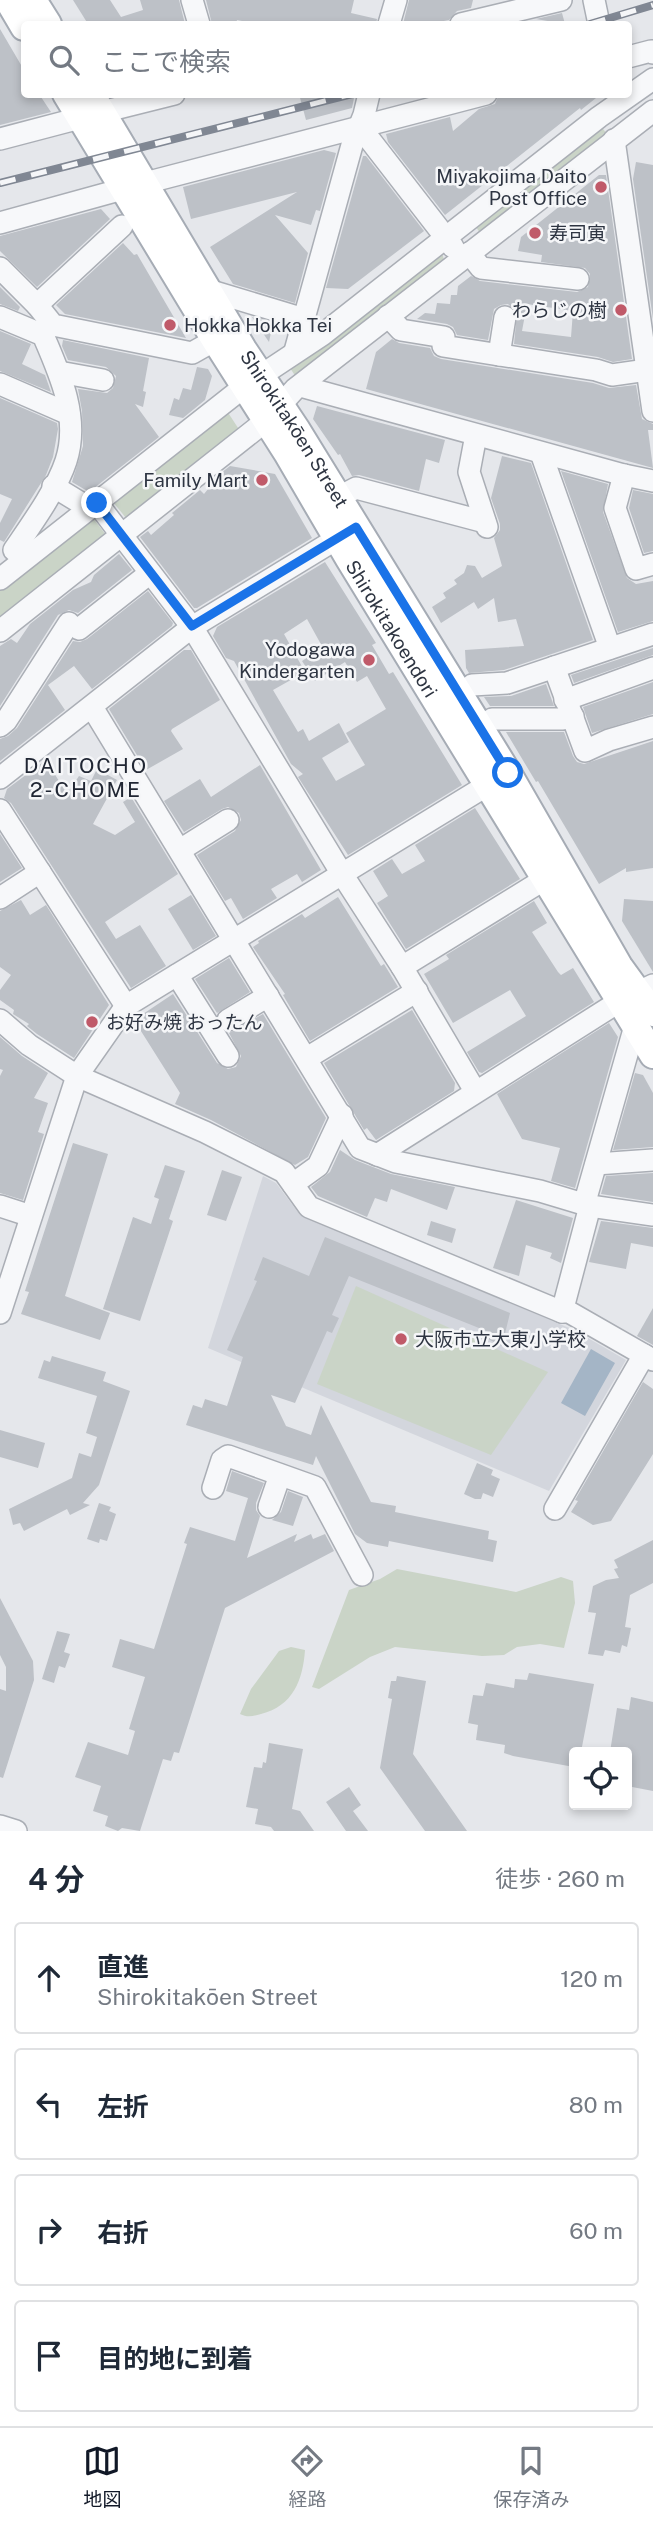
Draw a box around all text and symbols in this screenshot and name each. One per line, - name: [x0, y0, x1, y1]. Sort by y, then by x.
- search box: [21, 21, 632, 98]
- icon: search: [45, 41, 83, 79]
- text: ここで検索: [101, 46, 231, 77]
- place label: Miyakojima Daito Post Office: [436, 165, 587, 209]
- marker: Miyakojima Daito Post Office: [593, 179, 609, 195]
- place label: 寿司寅: [549, 222, 606, 244]
- marker: 寿司寅: [527, 225, 543, 241]
- place label: わらじの樹: [512, 299, 607, 321]
- marker: わらじの樹: [613, 302, 629, 318]
- place label: Hokka Hokka Tei: [184, 314, 332, 336]
- marker: Hokka Hokka Tei: [162, 317, 178, 333]
- street label: Shirokitakōen Street: [236, 346, 353, 512]
- place label: Family Mart: [143, 469, 248, 491]
- marker: Family Mart: [254, 472, 270, 488]
- route end: [81, 487, 112, 518]
- street label: Shirokitakoendori: [341, 556, 442, 701]
- place label: Yodogawa Kindergarten: [239, 638, 355, 682]
- marker: Yodogawa Kindergarten: [361, 652, 377, 668]
- district label: DAITOCHO 2-CHOME: [24, 753, 148, 802]
- route start: [492, 757, 523, 788]
- place label: お好み焼 おったん: [106, 1011, 263, 1033]
- marker: お好み焼 おったん: [84, 1014, 100, 1030]
- place label: 大阪市立大東小学校: [415, 1328, 586, 1350]
- marker: 大阪市立大東小学校: [393, 1331, 409, 1347]
- map controls: [569, 1747, 632, 1810]
- button: locate: [569, 1747, 632, 1810]
- text: 4 分: [28, 1861, 84, 1897]
- text: 徒歩 · 260 m: [495, 1865, 625, 1892]
- text: 直進: [97, 1951, 149, 1982]
- icon: ahead: [30, 1959, 68, 1997]
- text: 120 m: [560, 1965, 623, 1992]
- text: Shirokitakōen Street: [97, 1983, 318, 2010]
- icon: left: [30, 2085, 68, 2123]
- text: 左折: [97, 2091, 149, 2122]
- text: 80 m: [569, 2091, 623, 2118]
- icon: right: [30, 2211, 68, 2249]
- text: 右折: [97, 2217, 149, 2248]
- text: 60 m: [569, 2217, 623, 2244]
- icon: arrive: [30, 2337, 68, 2375]
- text: 目的地に到着: [97, 2343, 253, 2374]
- tab: 地図: [83, 2442, 122, 2511]
- tab: 経路: [288, 2442, 327, 2511]
- tab: 保存済み: [493, 2442, 570, 2511]

